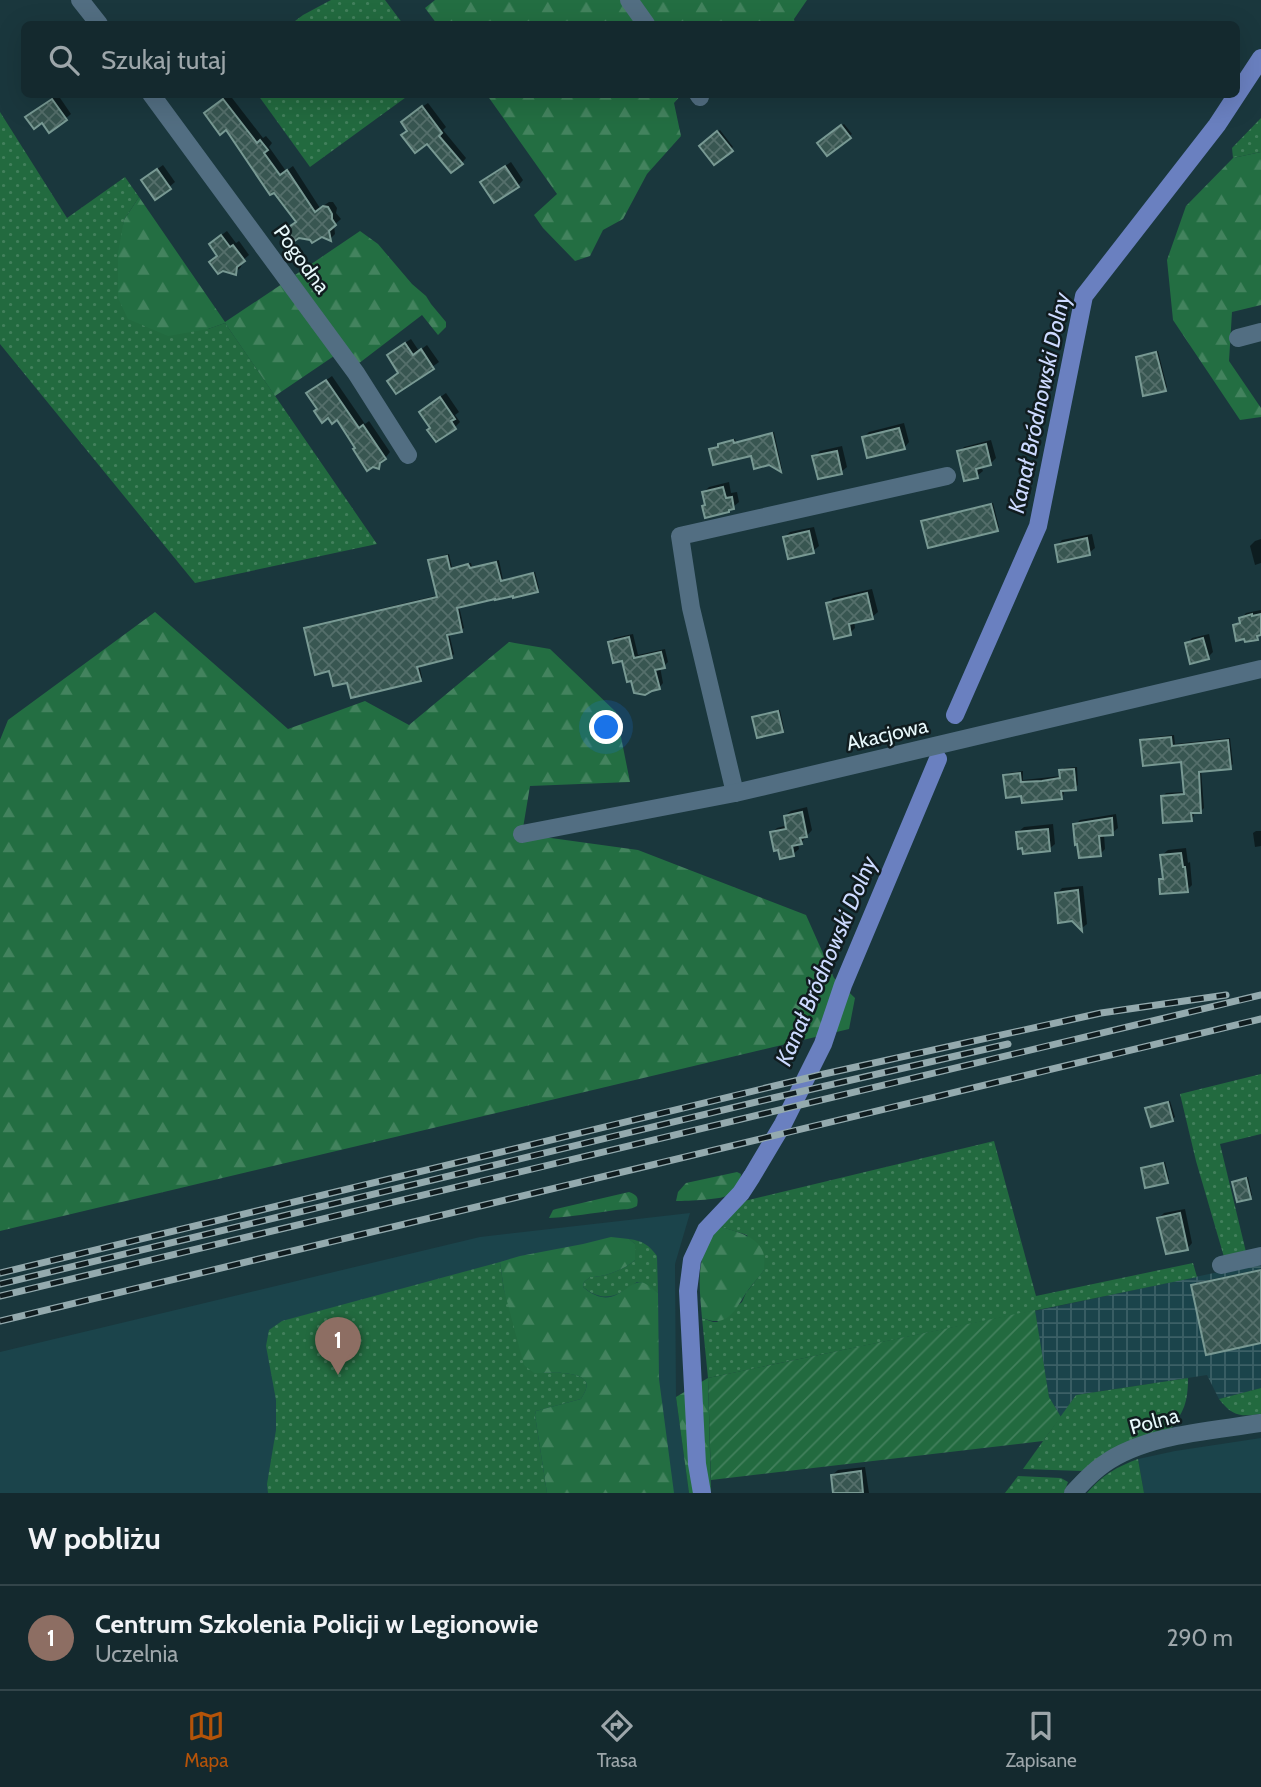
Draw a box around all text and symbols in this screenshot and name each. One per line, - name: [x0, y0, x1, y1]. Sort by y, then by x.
- search box: [21, 21, 1240, 98]
- icon: search: [45, 41, 83, 79]
- text: Szukaj tutaj: [101, 44, 226, 76]
- street label: Pogodna: [269, 220, 335, 298]
- water label: Kanał Bródnowski Dolny: [1002, 289, 1076, 516]
- your location: [589, 710, 623, 744]
- street label: Akacjowa: [844, 712, 930, 756]
- water label: Kanał Bródnowski Dolny: [769, 851, 883, 1070]
- pin: 1: [315, 1317, 361, 1375]
- street label: Polna: [1127, 1402, 1181, 1440]
- text: W pobliżu: [28, 1520, 161, 1557]
- text: Centrum Szkolenia Policji w Legionowie: [95, 1608, 538, 1640]
- text: 1: [47, 1624, 55, 1652]
- text: 290 m: [1166, 1624, 1233, 1652]
- text: Uczelnia: [95, 1640, 178, 1668]
- tab: Mapa: [184, 1707, 228, 1772]
- tab: Trasa: [597, 1707, 637, 1772]
- tab: Zapisane: [1005, 1707, 1077, 1772]

